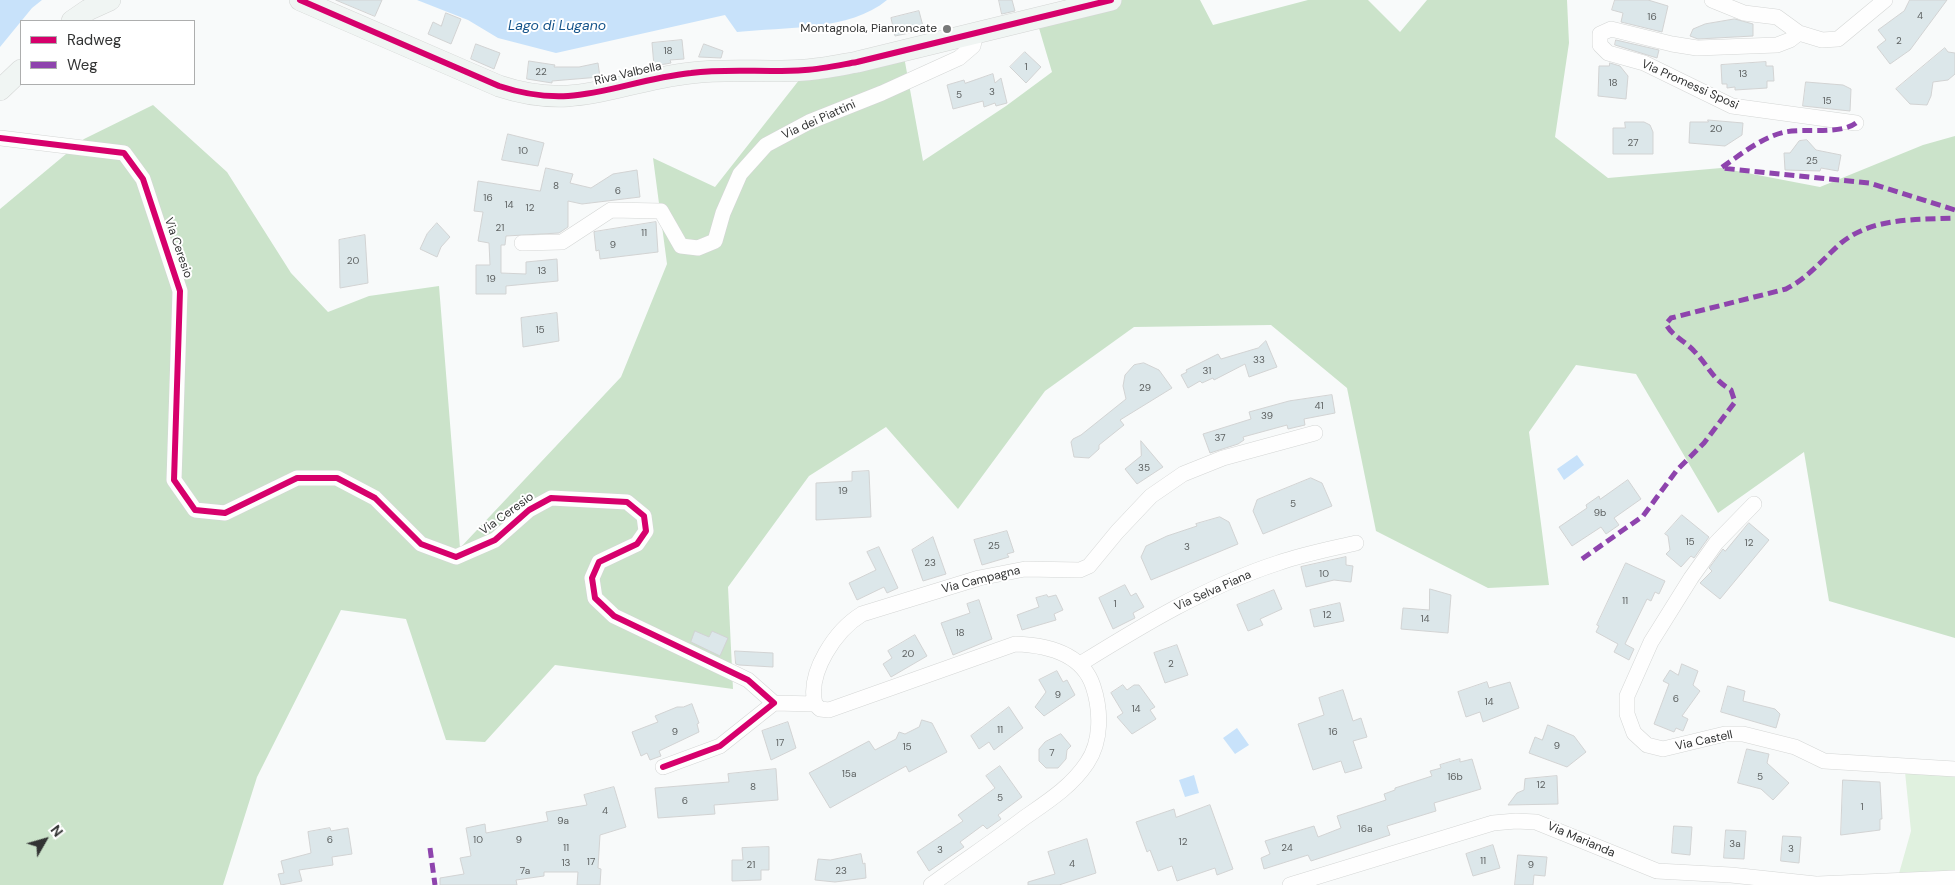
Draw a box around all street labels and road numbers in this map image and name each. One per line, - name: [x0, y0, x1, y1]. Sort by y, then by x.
- street label: Via Promessi Sposi: [1639, 57, 1741, 113]
- street label: Riva Valbella: [593, 59, 663, 89]
- street label: Via dei Piattini: [780, 97, 858, 143]
- street label: Via Ceresio: [161, 216, 195, 280]
- street label: Via Ceresio: [477, 490, 537, 538]
- street label: Via Campagna: [940, 563, 1022, 597]
- street label: Via Selva Piana: [1172, 568, 1254, 614]
- street label: Via Castell: [1674, 728, 1734, 754]
- street label: Via Marianda: [1545, 819, 1617, 861]

